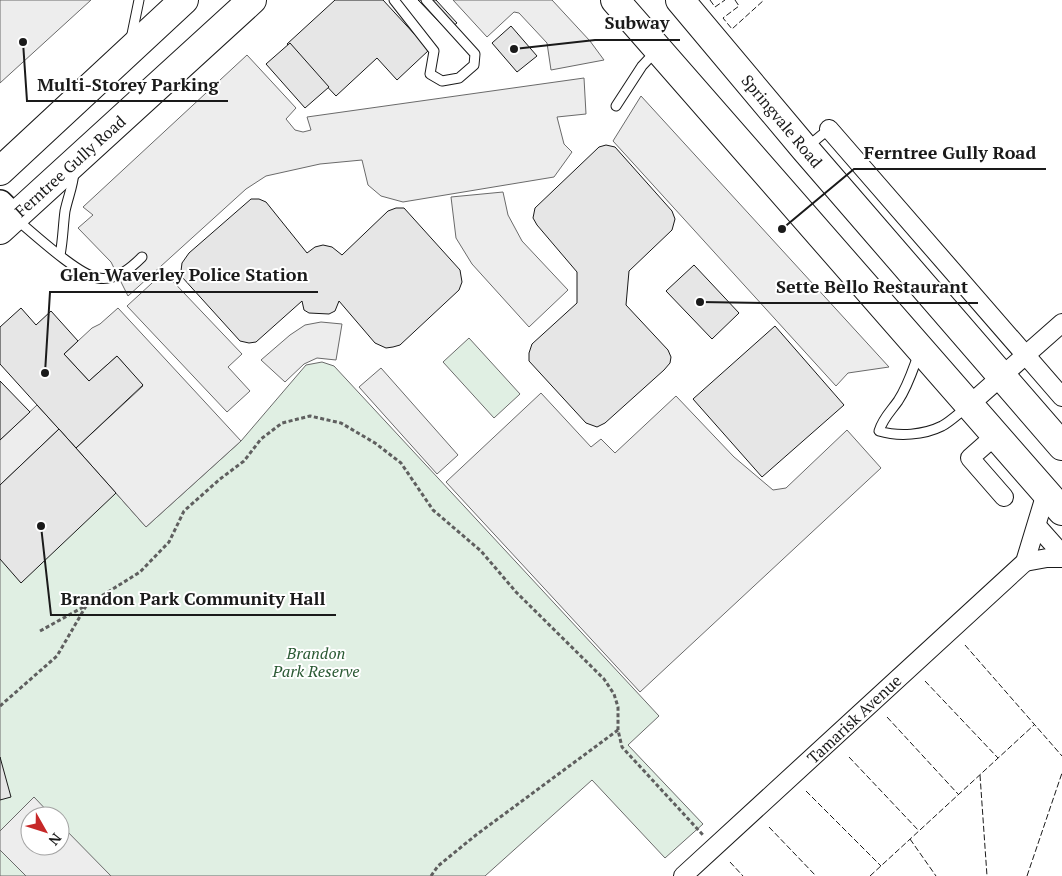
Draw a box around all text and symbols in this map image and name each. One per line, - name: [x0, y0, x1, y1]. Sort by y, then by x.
- callout: Subway: [595, 7, 680, 40]
- text: Subway: [604, 10, 670, 34]
- callout: Multi-Storey Parking: [27, 68, 228, 101]
- street label: Springvale Road: [737, 70, 828, 172]
- text: Multi-Storey Parking: [37, 72, 220, 96]
- street label: Ferntree Gully Road: [10, 110, 130, 222]
- callout: Ferntree Gully Road: [854, 136, 1046, 169]
- text: Ferntree Gully Road: [864, 140, 1036, 164]
- callout: Glen Waverley Police Station: [50, 259, 318, 292]
- text: Glen Waverley Police Station: [60, 262, 308, 286]
- callout: Sette Bello Restaurant: [766, 270, 978, 303]
- text: Sette Bello Restaurant: [776, 274, 968, 298]
- callout: Brandon Park Community Hall: [51, 582, 336, 615]
- text: Brandon Park Community Hall: [61, 586, 325, 610]
- park label: Brandon Park Reserve: [272, 642, 359, 682]
- street label: Tamarisk Avenue: [802, 670, 906, 768]
- north arrow: [20, 806, 70, 856]
- text: N: [45, 829, 66, 850]

